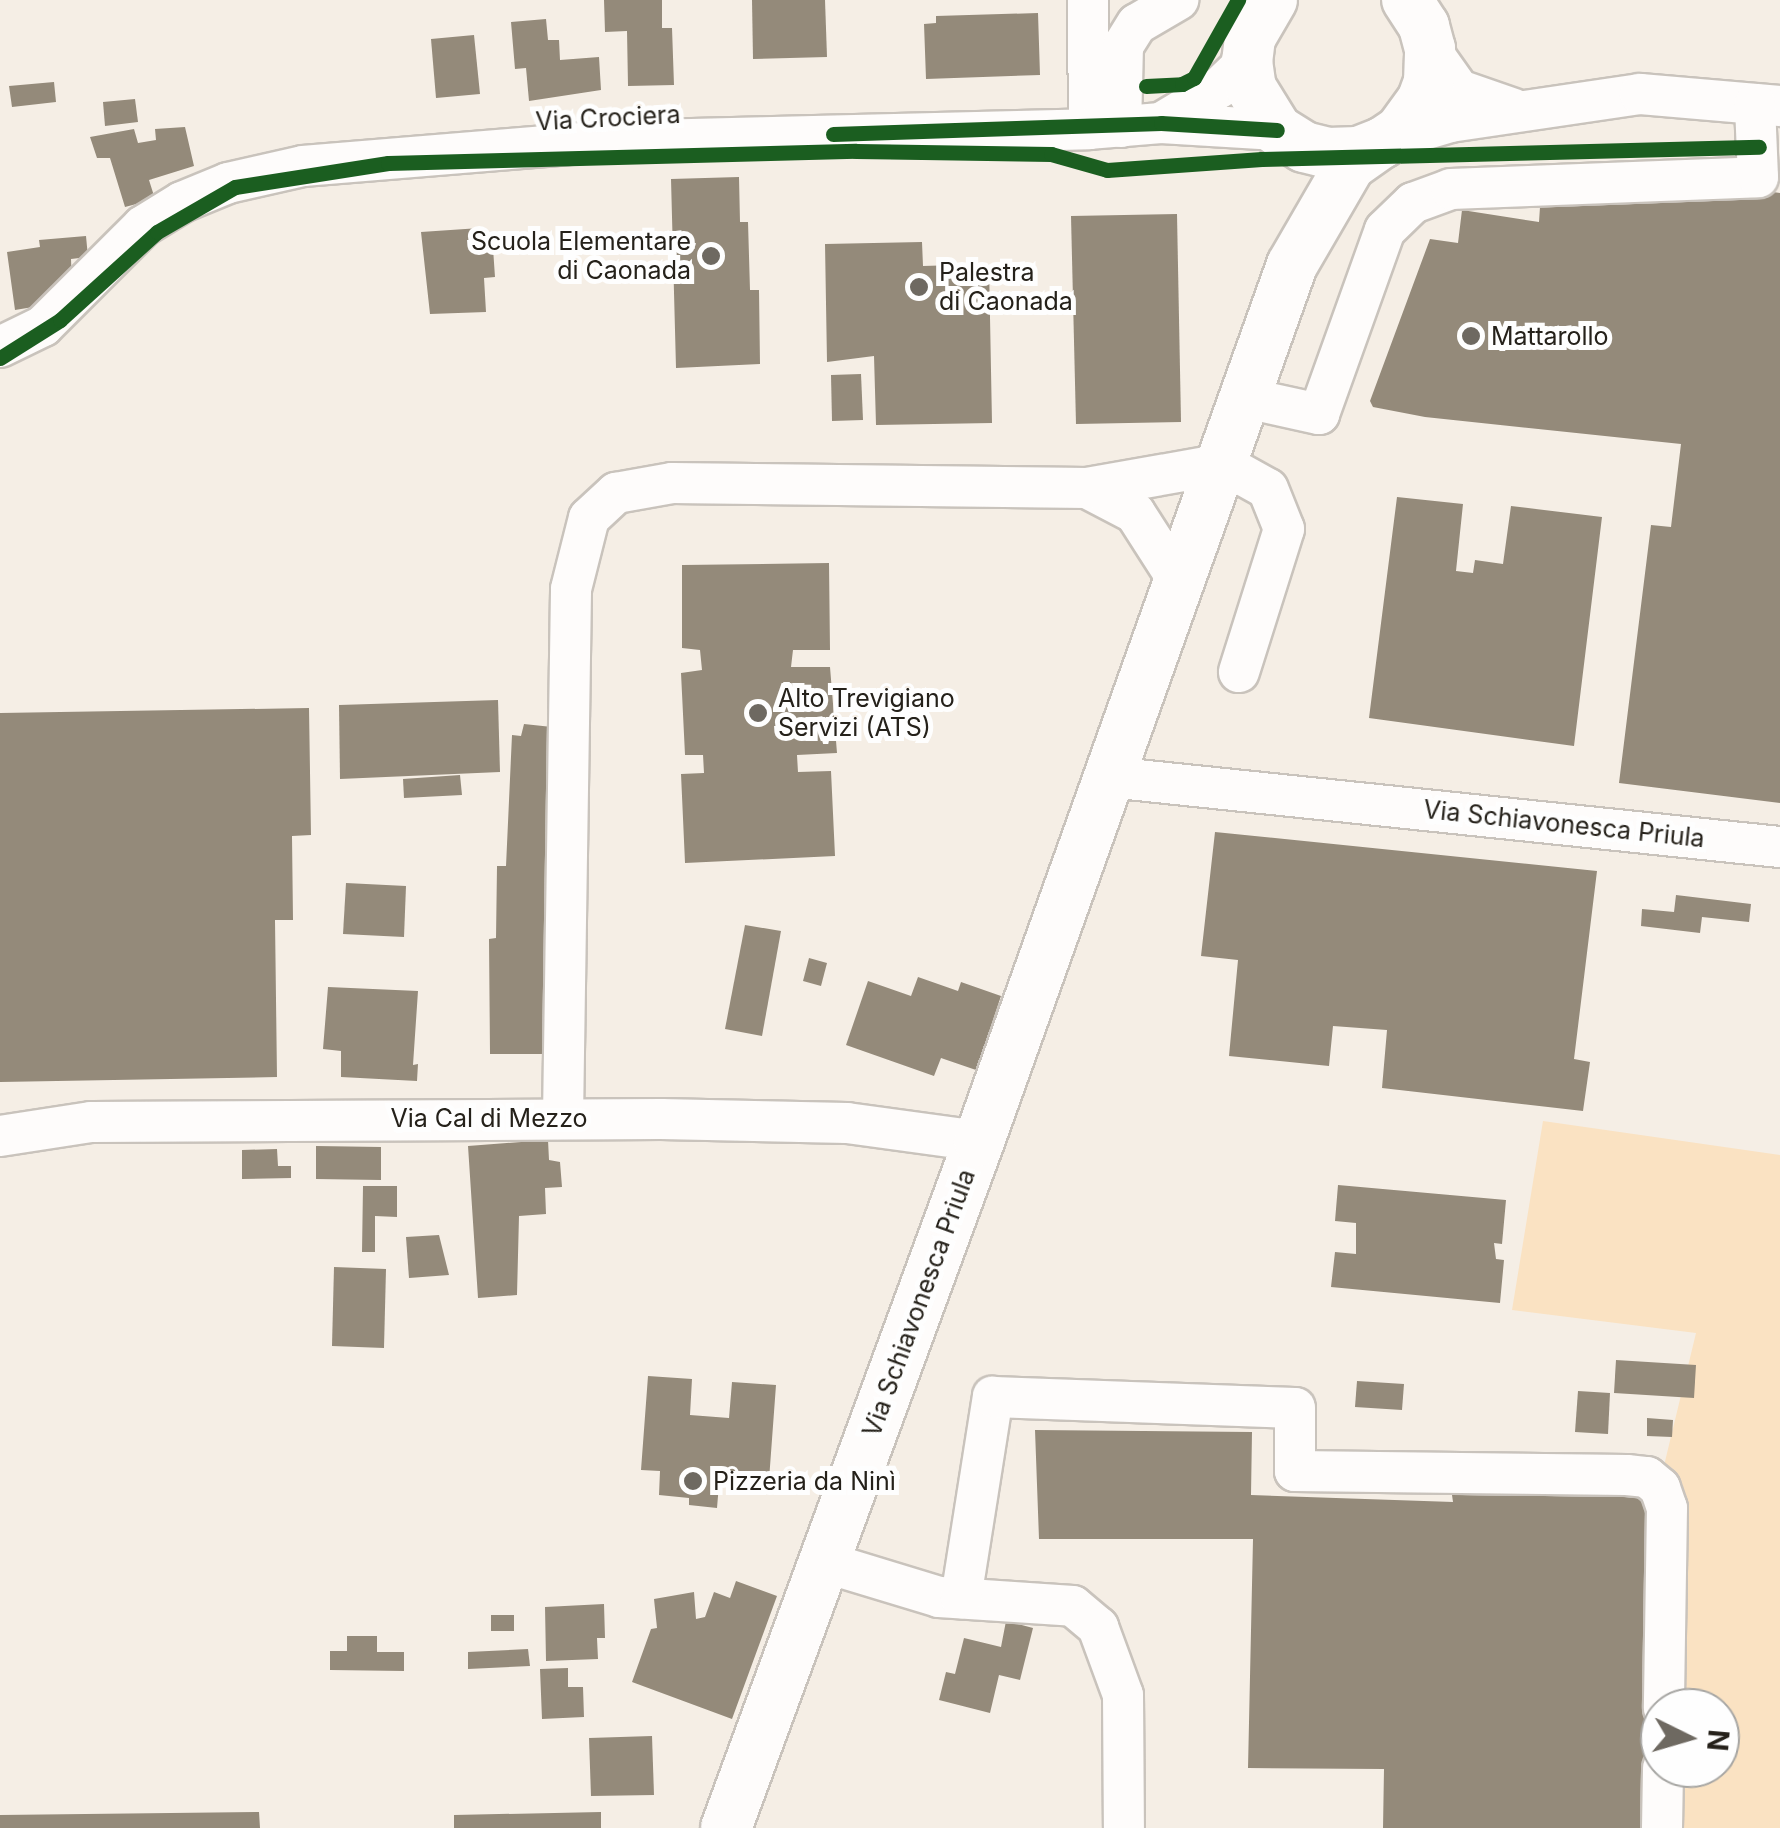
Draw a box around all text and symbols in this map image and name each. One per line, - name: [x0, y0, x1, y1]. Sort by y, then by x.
- street label: Via Crociera: [535, 99, 681, 137]
- place label: Scuola Elementare di Caonada: [471, 227, 691, 286]
- marker: Scuola Elementare di Caonada: [700, 245, 722, 267]
- place label: Palestra di Caonada: [939, 258, 1073, 317]
- marker: Palestra di Caonada: [908, 276, 930, 298]
- place label: Mattarollo: [1491, 321, 1609, 351]
- marker: Mattarollo: [1460, 325, 1482, 347]
- place label: Alto Trevigiano Servizi (ATS): [778, 684, 955, 743]
- marker: Alto Trevigiano Servizi (ATS): [747, 702, 769, 724]
- street label: Via Schiavonesca Priula: [1422, 794, 1706, 854]
- street label: Via Cal di Mezzo: [390, 1103, 588, 1133]
- street label: Via Schiavonesca Priula: [857, 1165, 981, 1441]
- place label: Pizzeria da Ninì: [713, 1466, 896, 1496]
- marker: Pizzeria da Ninì: [682, 1470, 704, 1492]
- north arrow: [1640, 1688, 1740, 1788]
- text: N: [1700, 1728, 1736, 1753]

